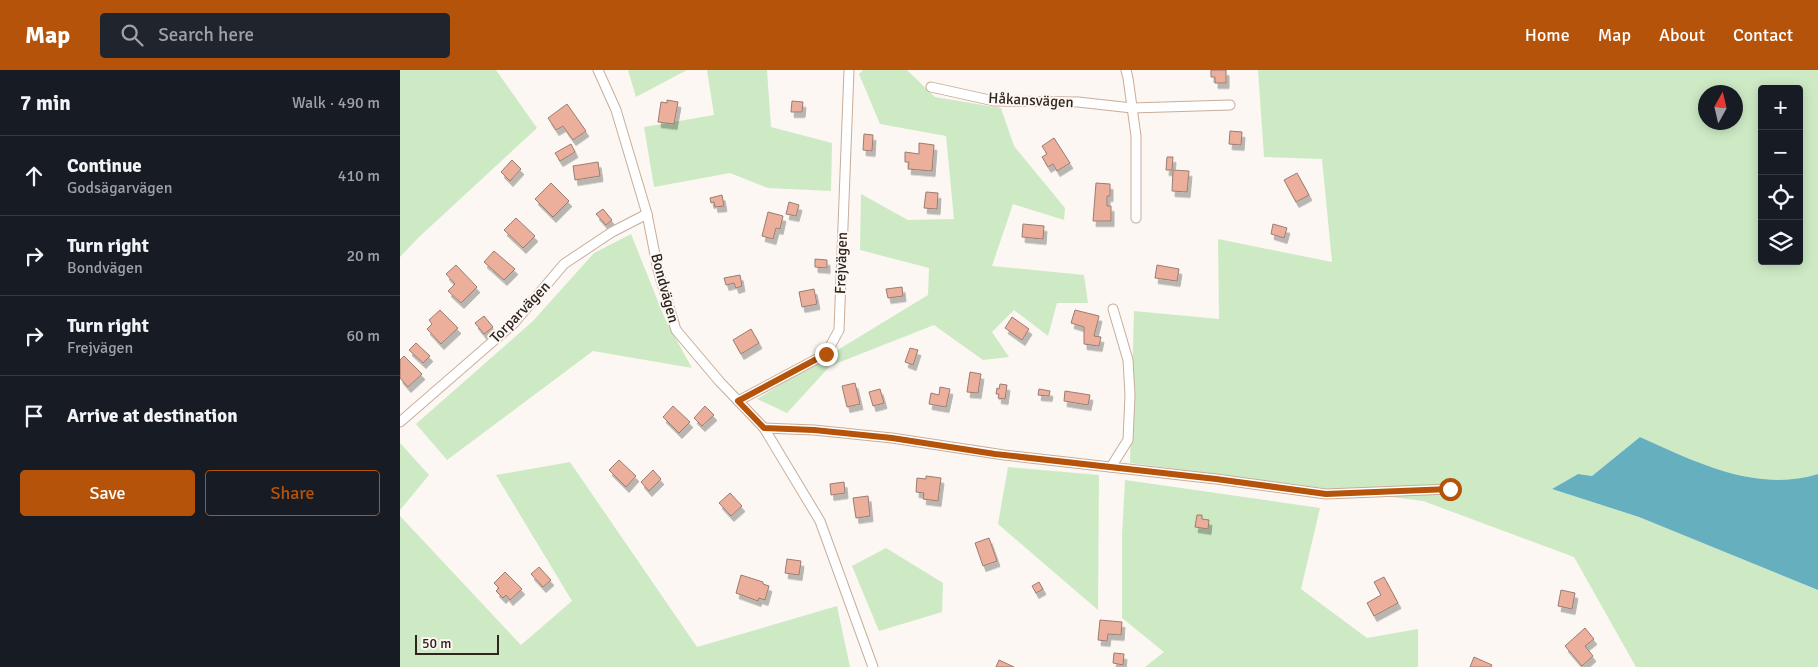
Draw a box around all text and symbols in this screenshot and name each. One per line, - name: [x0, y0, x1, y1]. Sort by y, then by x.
- search box: [100, 13, 450, 58]
- text: Map: [25, 20, 70, 50]
- icon: search: [118, 21, 146, 49]
- text: Search here: [158, 23, 254, 47]
- text: Home: [1525, 24, 1570, 46]
- text: Map: [1598, 24, 1631, 46]
- text: About: [1659, 24, 1705, 46]
- text: Contact: [1733, 24, 1793, 46]
- north arrow: [1698, 85, 1743, 130]
- map controls: [1758, 85, 1803, 265]
- button: +: [1758, 85, 1803, 130]
- street label: Håkansvägen: [988, 89, 1074, 111]
- text: 7 min: [20, 90, 71, 116]
- text: Walk · 490 m: [292, 93, 380, 113]
- button: −: [1758, 130, 1803, 175]
- text: Continue: [67, 154, 142, 178]
- icon: ahead: [20, 162, 48, 190]
- text: 410 m: [338, 166, 380, 186]
- button: locate: [1758, 175, 1803, 220]
- text: Godsägarvägen: [67, 178, 173, 198]
- button: layers: [1758, 220, 1803, 265]
- street label: Frejvägen: [831, 232, 851, 294]
- text: Turn right: [67, 234, 149, 258]
- icon: right: [20, 242, 48, 270]
- text: 20 m: [346, 246, 380, 266]
- street label: Bondvägen: [647, 251, 683, 325]
- text: Bondvägen: [67, 258, 143, 278]
- street label: Torparvägen: [486, 277, 554, 347]
- text: Turn right: [67, 314, 149, 338]
- icon: right: [20, 322, 48, 350]
- text: 60 m: [346, 326, 380, 346]
- text: Frejvägen: [67, 338, 133, 358]
- route end: [815, 343, 838, 366]
- icon: arrive: [20, 402, 48, 430]
- text: Arrive at destination: [67, 404, 238, 428]
- button: Save: [20, 470, 195, 516]
- button: Share: [205, 470, 380, 516]
- route start: [1439, 478, 1462, 501]
- scale bar: [415, 632, 499, 655]
- text: 50 m: [422, 635, 451, 652]

